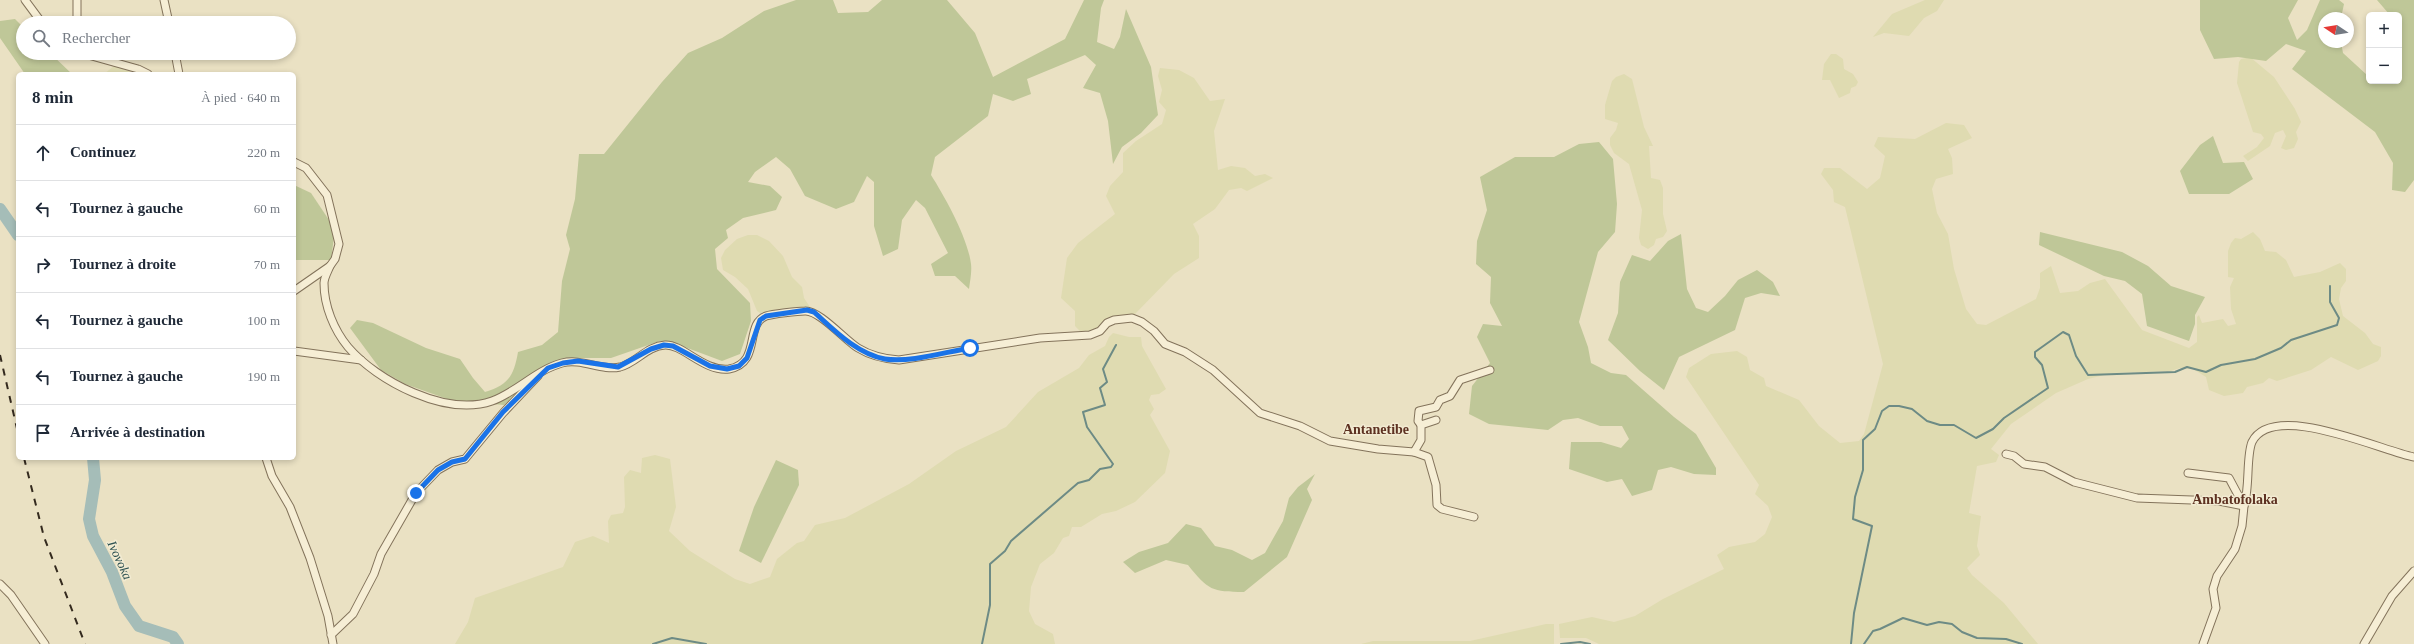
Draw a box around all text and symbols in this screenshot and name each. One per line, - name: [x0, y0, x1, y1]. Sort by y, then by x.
- north arrow: [2318, 12, 2354, 48]
- map controls: [2366, 12, 2402, 84]
- button: +: [2366, 12, 2402, 48]
- search box: [16, 16, 296, 60]
- icon: search: [30, 27, 52, 49]
- text: Rechercher: [62, 30, 130, 46]
- button: −: [2366, 48, 2402, 84]
- text: 8 min: [32, 88, 73, 107]
- text: À pied · 640 m: [201, 90, 280, 105]
- icon: ahead: [32, 142, 54, 164]
- text: Continuez: [70, 144, 136, 160]
- text: 220 m: [247, 145, 280, 160]
- icon: left: [32, 198, 54, 220]
- text: Tournez à gauche: [70, 200, 183, 216]
- text: 60 m: [254, 201, 280, 216]
- icon: right: [32, 254, 54, 276]
- text: Tournez à droite: [70, 256, 176, 272]
- text: 70 m: [254, 257, 280, 272]
- icon: left: [32, 310, 54, 332]
- text: Tournez à gauche: [70, 312, 183, 328]
- text: 100 m: [247, 313, 280, 328]
- route start: [961, 339, 979, 357]
- icon: left: [32, 366, 54, 388]
- text: Tournez à gauche: [70, 368, 183, 384]
- text: 190 m: [247, 369, 280, 384]
- icon: arrive: [32, 422, 54, 444]
- district label: Antanetibe: [1343, 422, 1409, 437]
- text: Arrivée à destination: [70, 424, 205, 440]
- route end: [407, 484, 425, 502]
- district label: Ambatofolaka: [2192, 492, 2278, 507]
- water label: Ivovoka: [104, 537, 136, 582]

